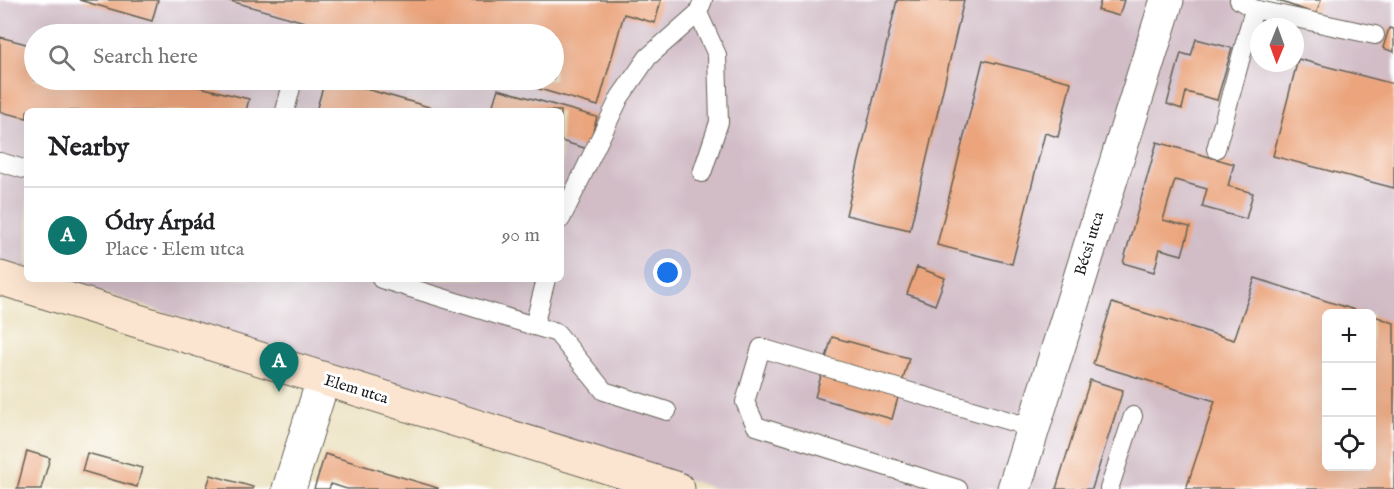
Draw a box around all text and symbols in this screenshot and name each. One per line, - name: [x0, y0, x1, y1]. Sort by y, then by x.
- north arrow: [1250, 18, 1304, 72]
- search box: [24, 24, 564, 90]
- icon: search: [45, 41, 78, 74]
- text: Search here: [93, 43, 198, 71]
- text: Nearby: [48, 131, 129, 164]
- text: Ódry Árpád: [105, 209, 215, 237]
- street label: Bécsi utca: [1071, 210, 1109, 278]
- text: A: [61, 223, 74, 248]
- text: 90 m: [502, 223, 540, 248]
- text: Place · Elem utca: [105, 237, 244, 262]
- your location: [653, 258, 682, 287]
- map controls: [1322, 309, 1376, 471]
- button: +: [1322, 309, 1376, 363]
- pin: A: [260, 342, 298, 392]
- button: −: [1322, 363, 1376, 417]
- street label: Elem utca: [321, 371, 391, 409]
- button: locate: [1322, 417, 1376, 471]

